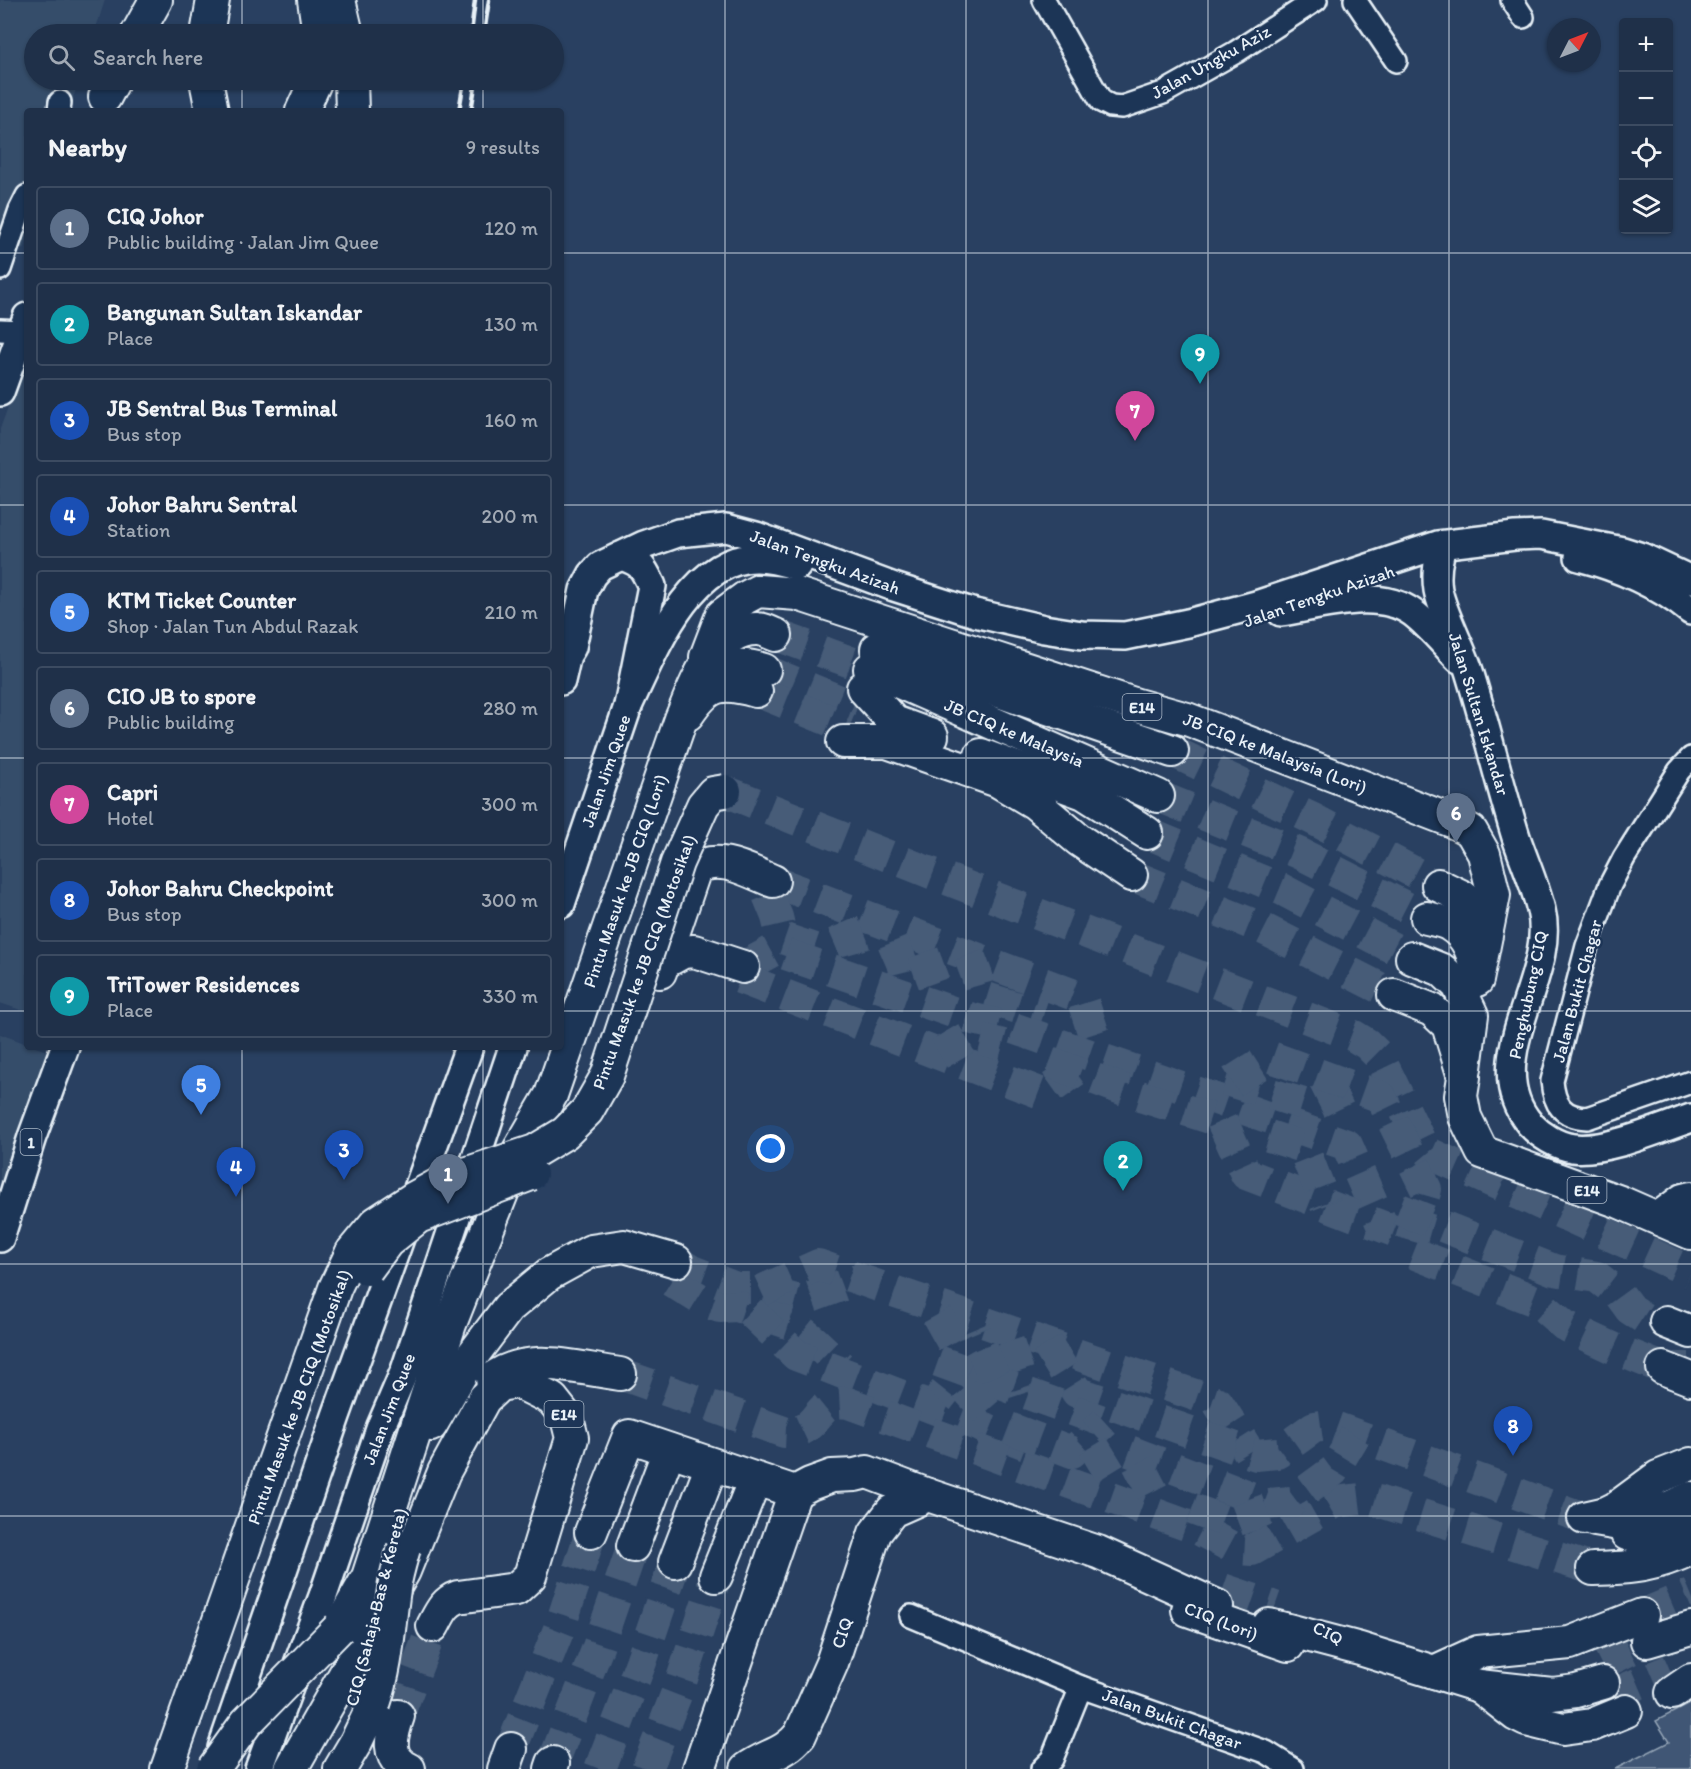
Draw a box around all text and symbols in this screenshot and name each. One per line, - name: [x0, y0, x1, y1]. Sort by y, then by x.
- north arrow: [1547, 18, 1601, 72]
- map controls: [1619, 18, 1673, 234]
- button: +: [1619, 18, 1673, 72]
- street label: Jalan Ungku Aziz: [1148, 20, 1275, 104]
- search box: [24, 24, 564, 90]
- icon: search: [45, 41, 78, 74]
- text: Search here: [93, 44, 203, 71]
- button: −: [1619, 72, 1673, 126]
- button: locate: [1619, 126, 1673, 180]
- text: Nearby: [48, 131, 127, 163]
- text: 9 results: [466, 135, 540, 159]
- button: layers: [1619, 180, 1673, 234]
- text: CIQ Johor: [107, 203, 204, 230]
- text: 1: [65, 216, 74, 240]
- text: 120 m: [485, 216, 538, 240]
- text: Public building · Jalan Jim Quee: [107, 230, 379, 254]
- text: Bangunan Sultan Iskandar: [107, 299, 362, 326]
- text: 2: [64, 312, 75, 336]
- text: 130 m: [484, 312, 538, 336]
- text: Place: [107, 326, 153, 350]
- pin: 9: [1180, 334, 1220, 384]
- pin: 7: [1116, 392, 1154, 441]
- text: JB Sentral Bus Terminal: [107, 395, 337, 422]
- text: 3: [64, 408, 75, 432]
- text: 160 m: [485, 408, 538, 432]
- text: Bus stop: [107, 422, 182, 446]
- text: Johor Bahru Sentral: [107, 491, 297, 518]
- text: 4: [63, 504, 76, 528]
- text: 200 m: [482, 504, 538, 528]
- text: Station: [107, 518, 170, 542]
- street label: Jalan Tengku Azizah: [747, 525, 903, 599]
- street label: Jalan Tengku Azizah: [1241, 560, 1397, 632]
- text: KTM Ticket Counter: [107, 587, 296, 614]
- text: 5: [64, 600, 75, 624]
- text: 210 m: [485, 600, 538, 624]
- text: Shop · Jalan Tun Abdul Razak: [107, 614, 358, 638]
- street label: Jalan Sultan Iskandar: [1444, 630, 1515, 799]
- text: CIO JB to spore: [107, 683, 256, 710]
- street label: JB CIQ ke Malaysia: [941, 694, 1087, 772]
- road number: E14: [1122, 694, 1162, 720]
- text: 6: [64, 696, 75, 720]
- text: 280 m: [483, 696, 538, 720]
- street label: JB CIQ ke Malaysia (Lori): [1180, 708, 1370, 798]
- text: Public building: [107, 710, 234, 734]
- street label: Jalan Jim Quee: [576, 712, 636, 830]
- street label: Pintu Masuk ke JB CIQ (Lori): [578, 771, 672, 991]
- text: Capri: [107, 779, 158, 806]
- text: 7: [65, 792, 74, 816]
- text: 300 m: [481, 792, 538, 816]
- pin: 6: [1436, 794, 1476, 843]
- text: Hotel: [107, 806, 154, 830]
- street label: Pintu Masuk ke JB CIQ (Motosikal): [587, 831, 701, 1093]
- text: Johor Bahru Checkpoint: [107, 875, 334, 902]
- text: 8: [64, 888, 75, 912]
- text: 300 m: [481, 888, 538, 912]
- text: Bus stop: [107, 902, 182, 926]
- street label: Jalan Bukit Chagar: [1547, 916, 1607, 1065]
- street label: Penghubung CIQ: [1504, 929, 1552, 1061]
- text: TriTower Residences: [107, 971, 300, 998]
- text: 9: [64, 984, 75, 1008]
- text: 330 m: [483, 984, 538, 1008]
- text: Place: [107, 998, 153, 1022]
- pin: 5: [182, 1066, 220, 1115]
- road number: 1: [20, 1129, 42, 1155]
- pin: 3: [324, 1130, 364, 1180]
- your location: [756, 1134, 785, 1163]
- pin: 2: [1104, 1142, 1142, 1191]
- pin: 4: [216, 1148, 256, 1197]
- pin: 1: [428, 1154, 468, 1204]
- road number: E14: [1568, 1177, 1606, 1203]
- street label: Pintu Masuk ke JB CIQ (Motosikal): [242, 1266, 356, 1528]
- street label: Jalan Jim Quee: [358, 1350, 420, 1468]
- road number: E14: [544, 1401, 584, 1427]
- pin: 8: [1494, 1406, 1532, 1456]
- street label: CIQ (Sahaja Bas & Kereta): [341, 1506, 411, 1708]
- street label: CIQ (Lori): [1181, 1597, 1261, 1645]
- street label: CIQ: [827, 1615, 857, 1651]
- street label: CIQ: [1309, 1616, 1347, 1650]
- street label: Jalan Bukit Chagar: [1099, 1684, 1246, 1755]

